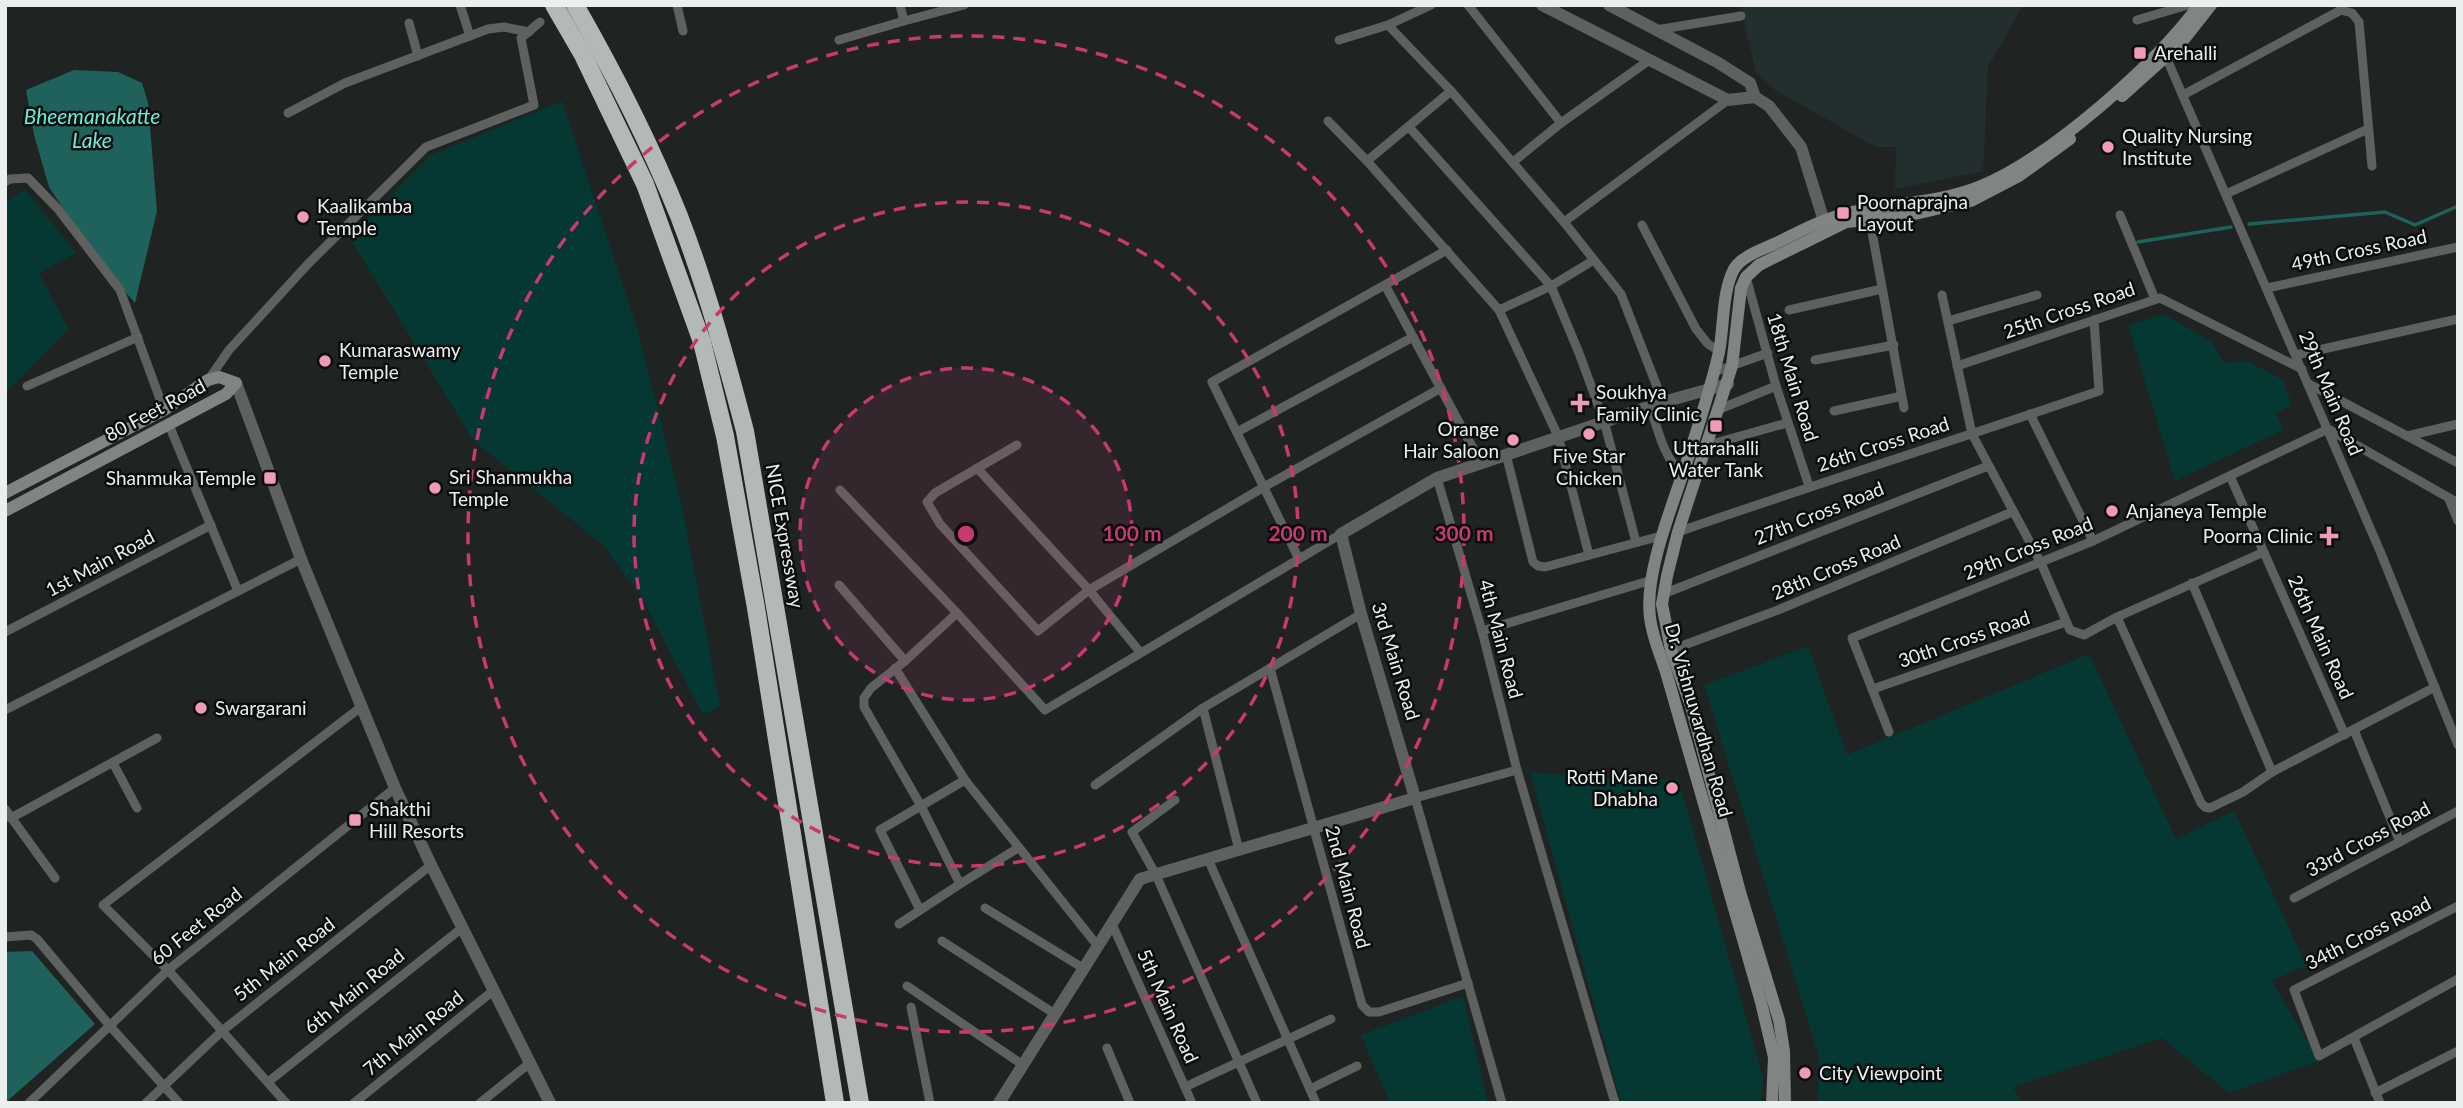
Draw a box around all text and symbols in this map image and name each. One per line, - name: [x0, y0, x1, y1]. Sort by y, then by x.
- place label: Arehalli: [2154, 41, 2217, 64]
- marker: Arehalli: [2132, 45, 2148, 61]
- water label: Bheemanakatte Lake: [24, 103, 160, 152]
- place label: Quality Nursing Institute: [2122, 124, 2252, 169]
- marker: Quality Nursing Institute: [2100, 139, 2116, 155]
- place label: Poornaprajna Layout: [1857, 190, 1968, 235]
- place label: Kaalikamba Temple: [317, 194, 412, 239]
- marker: Poornaprajna Layout: [1835, 205, 1851, 221]
- marker: Kaalikamba Temple: [295, 209, 311, 225]
- street label: 49th Cross Road: [2289, 224, 2429, 275]
- street label: 25th Cross Road: [2000, 276, 2138, 343]
- street label: 18th Main Road: [1763, 310, 1824, 444]
- street label: 29th Main Road: [2295, 327, 2368, 459]
- place label: Kumaraswamy Temple: [339, 338, 461, 383]
- marker: Kumaraswamy Temple: [317, 353, 333, 369]
- street label: 80 Feet Road: [101, 373, 209, 446]
- place label: Soukhya Family Clinic: [1596, 380, 1700, 425]
- marker: Soukhya Family Clinic: [1570, 393, 1590, 413]
- street label: 26th Cross Road: [1814, 411, 1952, 476]
- place label: Orange Hair Saloon: [1403, 417, 1499, 462]
- marker: Uttarahalli Water Tank: [1708, 418, 1724, 434]
- marker: Five Star Chicken: [1581, 426, 1597, 442]
- marker: Orange Hair Saloon: [1505, 432, 1521, 448]
- place label: Uttarahalli Water Tank: [1669, 436, 1763, 481]
- place label: Five Star Chicken: [1553, 444, 1625, 489]
- street label: NICE Expressway: [761, 462, 810, 610]
- place label: Sri Shanmukha Temple: [449, 465, 572, 510]
- place label: Shanmuka Temple: [106, 466, 256, 489]
- marker: Shanmuka Temple: [262, 470, 278, 486]
- street label: 27th Cross Road: [1751, 476, 1887, 549]
- marker: Sri Shanmukha Temple: [427, 480, 443, 496]
- place label: Anjaneya Temple: [2126, 499, 2267, 522]
- marker: Anjaneya Temple: [2104, 503, 2120, 519]
- street label: 29th Cross Road: [1960, 511, 2096, 584]
- text: 100 m: [1102, 520, 1162, 545]
- text: 200 m: [1268, 520, 1328, 545]
- text: 300 m: [1434, 520, 1494, 545]
- centre of rings: [954, 522, 978, 546]
- street label: 1st Main Road: [41, 524, 158, 601]
- place label: Poorna Clinic: [2203, 524, 2313, 547]
- marker: Poorna Clinic: [2319, 526, 2339, 546]
- street label: 28th Cross Road: [1768, 529, 1904, 604]
- street label: 26th Main Road: [2284, 571, 2359, 702]
- street label: 4th Main Road: [1475, 577, 1528, 701]
- street label: 3rd Main Road: [1368, 599, 1425, 723]
- street label: 30th Cross Road: [1895, 605, 2033, 672]
- street label: Dr. Vishnuvardhan Road: [1661, 620, 1738, 819]
- place label: Swargarani: [215, 696, 307, 719]
- marker: Swargarani: [193, 700, 209, 716]
- place label: Rotti Mane Dhabha: [1566, 765, 1658, 810]
- marker: Rotti Mane Dhabha: [1664, 780, 1680, 796]
- street label: 33rd Cross Road: [2302, 796, 2434, 881]
- place label: Shakthi Hill Resorts: [369, 797, 464, 842]
- marker: Shakthi Hill Resorts: [347, 812, 363, 828]
- street label: 2nd Main Road: [1321, 823, 1376, 951]
- street label: 60 Feet Road: [145, 882, 246, 969]
- street label: 34th Cross Road: [2301, 891, 2434, 974]
- street label: 5th Main Road: [228, 912, 339, 1005]
- street label: 6th Main Road: [299, 943, 408, 1038]
- street label: 5th Main Road: [1133, 945, 1204, 1066]
- street label: 7th Main Road: [358, 985, 467, 1080]
- place label: City Viewpoint: [1819, 1061, 1942, 1084]
- marker: City Viewpoint: [1797, 1065, 1813, 1081]

